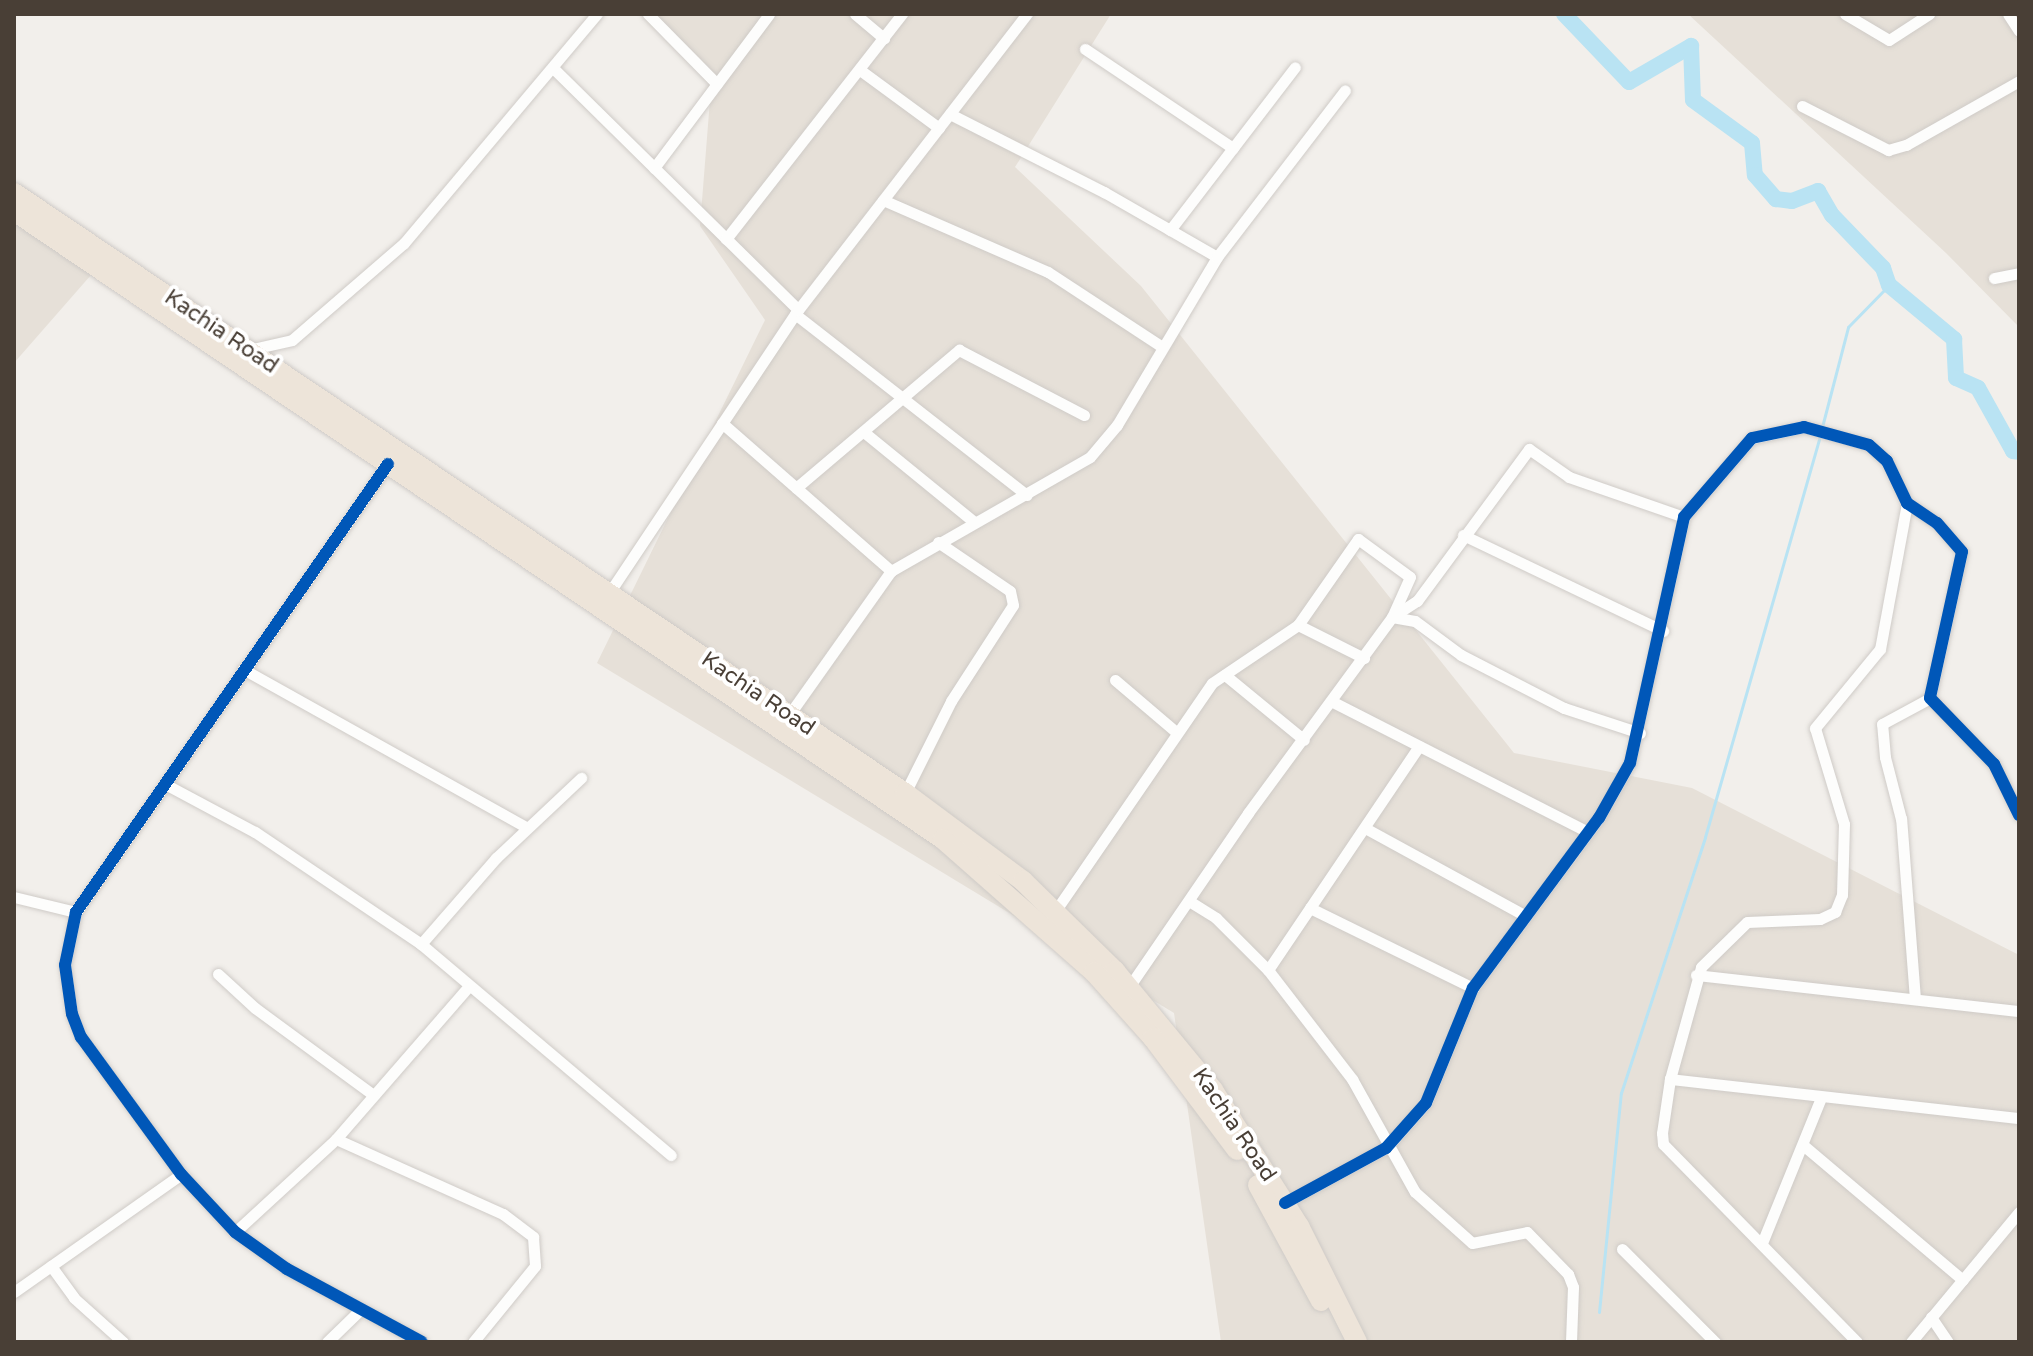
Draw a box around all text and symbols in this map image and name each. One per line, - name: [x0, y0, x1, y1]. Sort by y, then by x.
- street label: Kachia Road: [159, 284, 283, 380]
- street label: Kachia Road: [696, 646, 820, 742]
- street label: Kachia Road: [1186, 1063, 1282, 1187]

